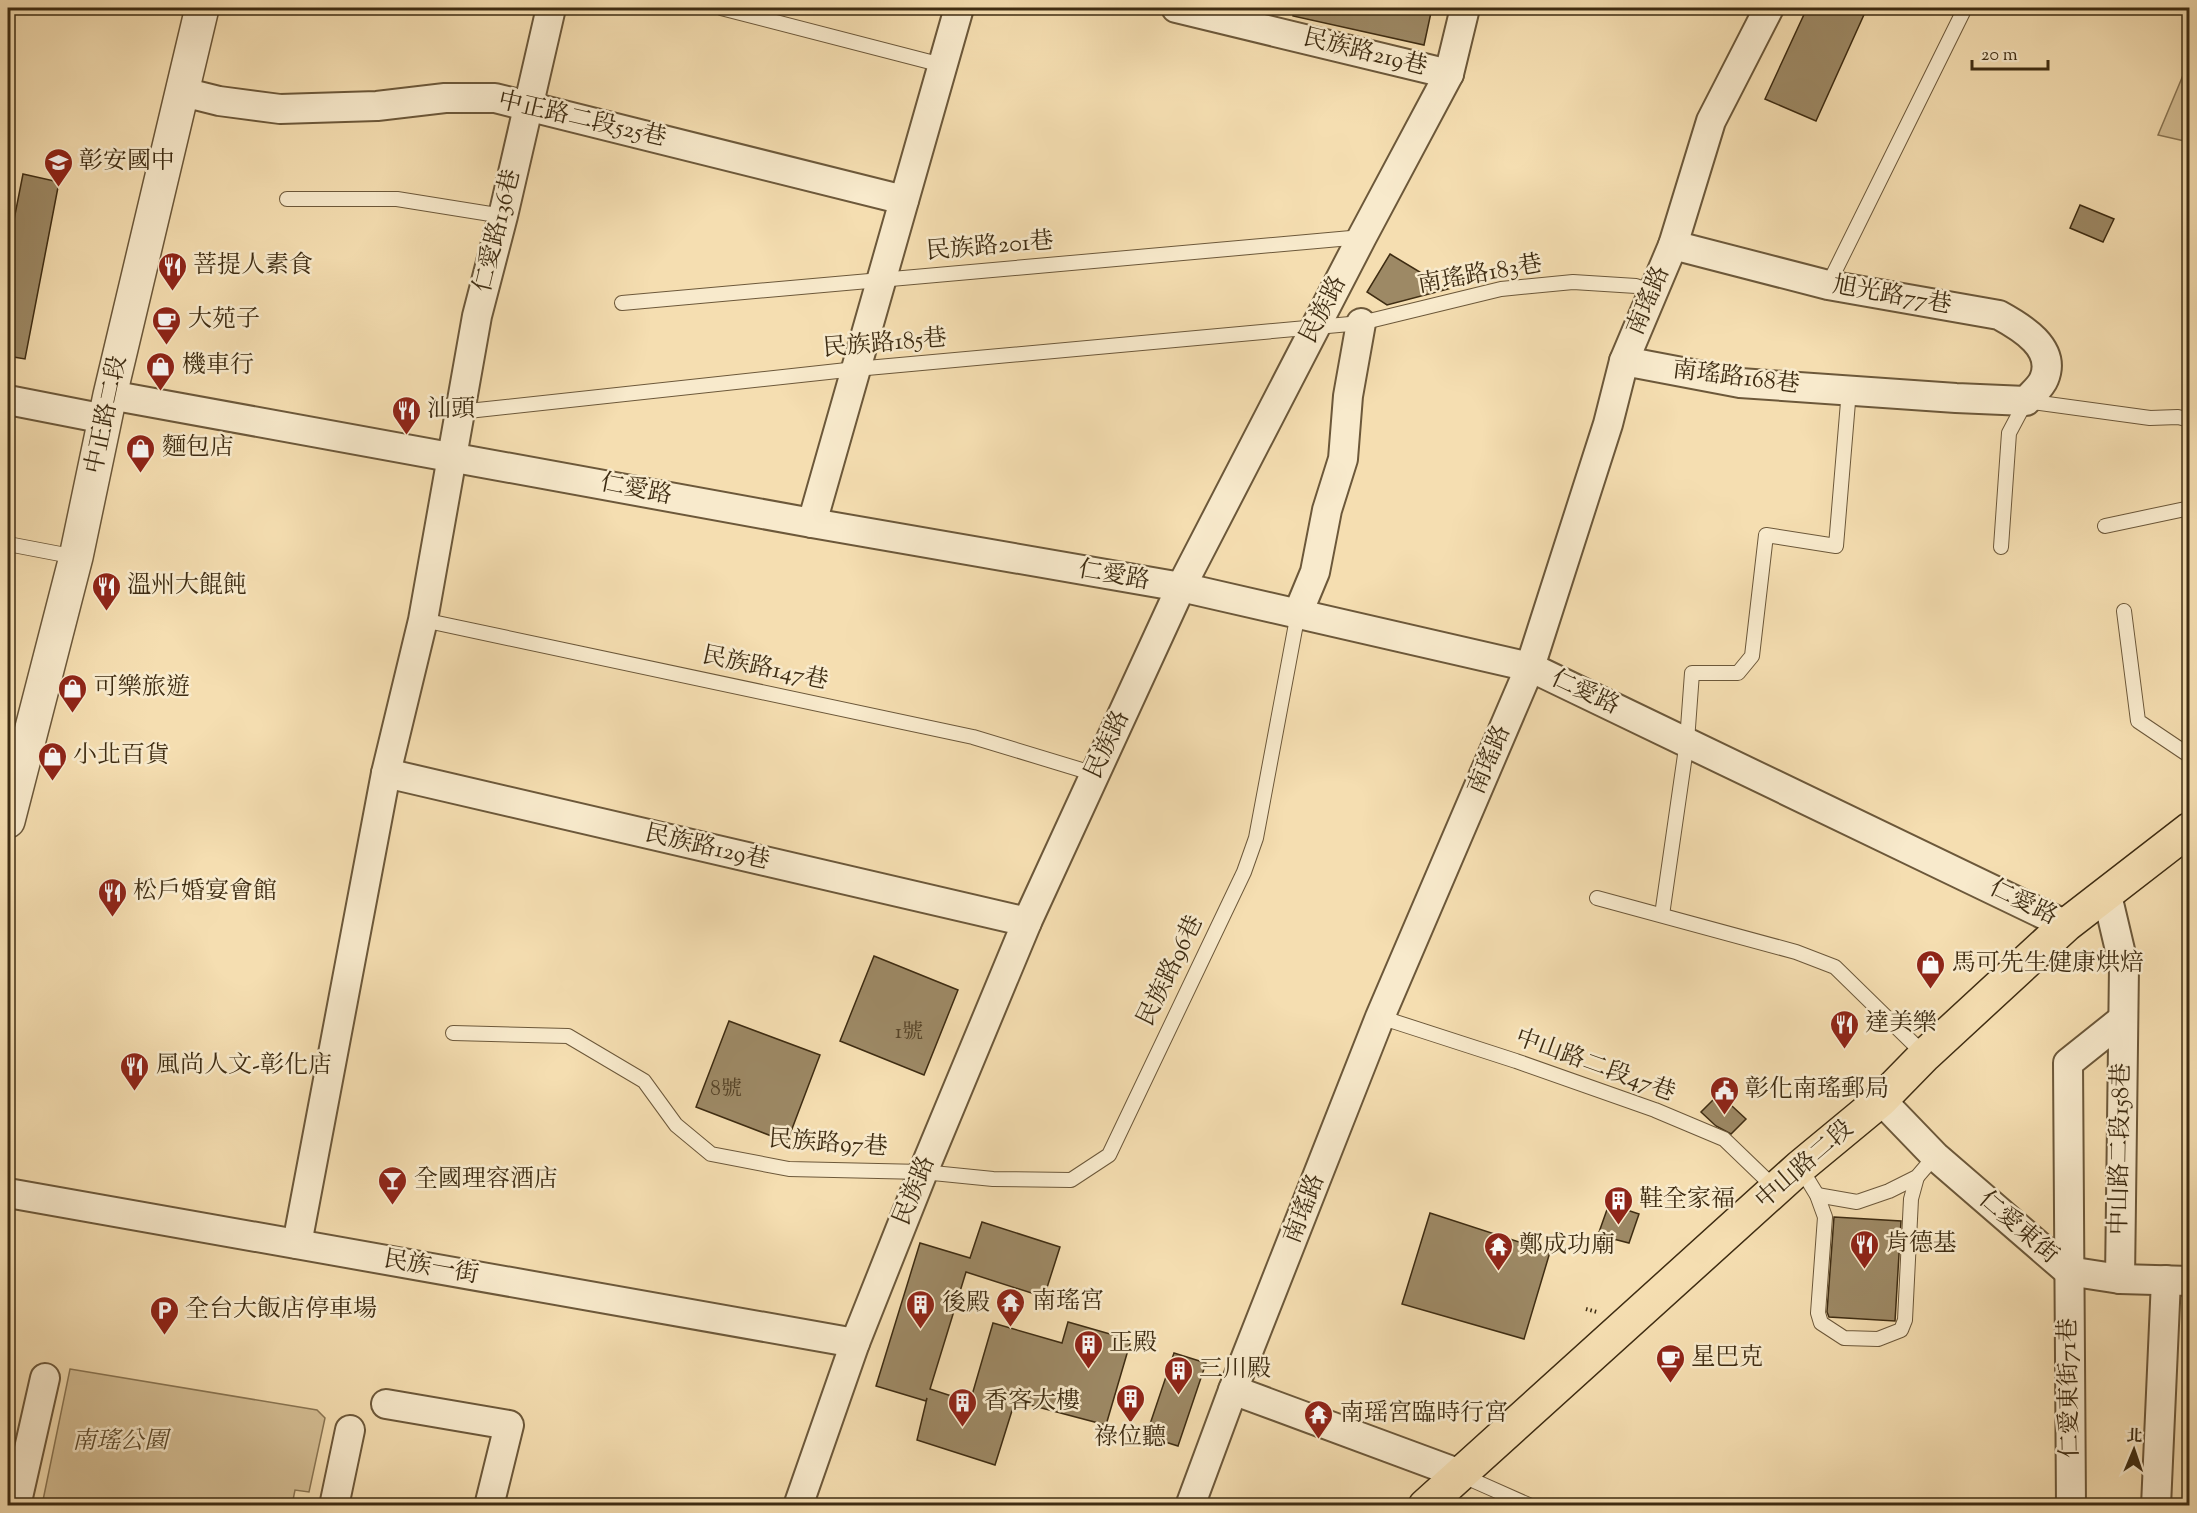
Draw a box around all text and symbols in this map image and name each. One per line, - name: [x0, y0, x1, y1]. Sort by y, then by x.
- street label: 民族路219巷: [1299, 21, 1431, 85]
- scale bar: [1972, 33, 2048, 71]
- text: 20 m: [1981, 43, 2018, 69]
- street label: 中正路二段525巷: [495, 84, 669, 156]
- place label: 彰安國中: [79, 145, 175, 179]
- school or university icon: 彰安國中: [42, 146, 74, 188]
- street label: 仁愛路136巷: [466, 166, 530, 296]
- street label: 民族路201巷: [925, 224, 1055, 270]
- street label: 南瑤路183巷: [1415, 247, 1545, 303]
- place label: 菩提人素食: [193, 249, 313, 283]
- restaurant icon: 菩提人素食: [156, 250, 188, 292]
- street label: 南瑤路: [1619, 261, 1679, 341]
- street label: 旭光路77巷: [1830, 269, 1954, 323]
- street label: 民族路: [1293, 270, 1355, 350]
- place label: 大苑子: [188, 303, 260, 337]
- cafe icon: 大苑子: [151, 304, 183, 346]
- street label: 民族路185巷: [822, 322, 948, 366]
- place label: 機車行: [182, 349, 254, 383]
- shop icon: 機車行: [145, 350, 177, 392]
- street label: 中正路二段: [78, 353, 136, 477]
- street label: 南瑤路168巷: [1670, 353, 1802, 403]
- place label: 汕頭: [427, 393, 475, 427]
- restaurant icon: 汕頭: [390, 394, 422, 436]
- place label: 麵包店: [162, 431, 234, 465]
- shop icon: 麵包店: [125, 432, 157, 474]
- street label: 仁愛路: [597, 466, 675, 514]
- street label: 仁愛路: [1076, 553, 1152, 599]
- place label: 溫州大餛飩: [127, 569, 247, 603]
- restaurant icon: 溫州大餛飩: [90, 570, 122, 612]
- street label: 民族路147巷: [699, 639, 831, 699]
- street label: 仁愛路: [1545, 662, 1625, 724]
- place label: 可樂旅遊: [94, 671, 190, 705]
- shop icon: 可樂旅遊: [57, 672, 89, 714]
- street label: 民族路: [1077, 705, 1139, 785]
- street label: 南瑤路: [1460, 720, 1520, 800]
- place label: 小北百貨: [73, 739, 169, 773]
- shop icon: 小北百貨: [36, 740, 68, 782]
- street label: 民族路129巷: [641, 817, 773, 879]
- street label: 仁愛路: [1983, 872, 2063, 934]
- place label: 松戶婚宴會館: [133, 875, 277, 909]
- restaurant icon: 松戶婚宴會館: [96, 876, 128, 918]
- street label: 民族路96巷: [1130, 910, 1212, 1032]
- place label: 馬可先生健康烘焙: [1952, 947, 2144, 981]
- shop icon: 馬可先生健康烘焙: [1915, 948, 1947, 990]
- place label: 達美樂: [1865, 1007, 1937, 1041]
- restaurant icon: 達美樂: [1828, 1008, 1860, 1050]
- house number: 1號: [895, 1018, 923, 1048]
- street label: 中山路二段47巷: [1510, 1021, 1680, 1111]
- place label: 風尚人文-彰化店: [156, 1049, 332, 1083]
- restaurant icon: 風尚人文-彰化店: [119, 1050, 151, 1092]
- street label: 中山路二段158巷: [2102, 1063, 2140, 1235]
- place label: 彰化南瑤郵局: [1745, 1073, 1889, 1107]
- public building icon: 彰化南瑤郵局: [1708, 1074, 1740, 1116]
- house number: 8號: [710, 1075, 742, 1105]
- street label: 中山路二段: [1749, 1113, 1861, 1217]
- street label: 民族路97巷: [767, 1123, 889, 1165]
- street label: 民族路: [886, 1151, 944, 1231]
- place label: 全國理容酒店: [414, 1163, 558, 1197]
- bar icon: 全國理容酒店: [377, 1164, 409, 1206]
- street label: 南瑤路: [1276, 1169, 1334, 1249]
- place label: 鞋全家福: [1639, 1183, 1735, 1217]
- building icon: 鞋全家福: [1602, 1184, 1634, 1226]
- street label: 仁愛東街: [1971, 1184, 2065, 1272]
- place label: 肯德基: [1885, 1227, 1957, 1261]
- restaurant icon: 肯德基: [1848, 1228, 1880, 1270]
- place label: 鄭成功廟: [1519, 1229, 1615, 1263]
- temple icon: 鄭成功廟: [1482, 1230, 1514, 1272]
- street label: 民族一街: [381, 1243, 481, 1293]
- place label: 南瑤宮: [1032, 1285, 1104, 1319]
- temple icon: 南瑤宮: [995, 1286, 1027, 1328]
- place label: 後殿: [942, 1287, 990, 1321]
- building icon: 後殿: [905, 1288, 937, 1330]
- place label: 全台大飯店停車場: [185, 1293, 377, 1327]
- parking icon: 全台大飯店停車場: [148, 1294, 180, 1336]
- street label: 仁愛東街71巷: [2052, 1318, 2088, 1458]
- place label: 正殿: [1109, 1327, 1157, 1361]
- building icon: 正殿: [1072, 1328, 1104, 1370]
- place label: 星巴克: [1691, 1341, 1763, 1375]
- cafe icon: 星巴克: [1654, 1342, 1686, 1384]
- place label: 三川殿: [1199, 1353, 1271, 1387]
- building icon: 三川殿: [1162, 1354, 1194, 1396]
- building icon: 祿位聽: [1114, 1382, 1146, 1424]
- place label: 香客大樓: [984, 1385, 1080, 1419]
- building icon: 香客大樓: [947, 1386, 979, 1428]
- place label: 南瑶宮臨時行宮: [1340, 1397, 1508, 1431]
- temple icon: 南瑶宮臨時行宮: [1303, 1398, 1335, 1440]
- north arrow: [2104, 1420, 2164, 1480]
- place label: 祿位聽: [1094, 1421, 1166, 1455]
- park label: 南瑤公園: [72, 1425, 172, 1459]
- text: 北: [2126, 1426, 2143, 1449]

